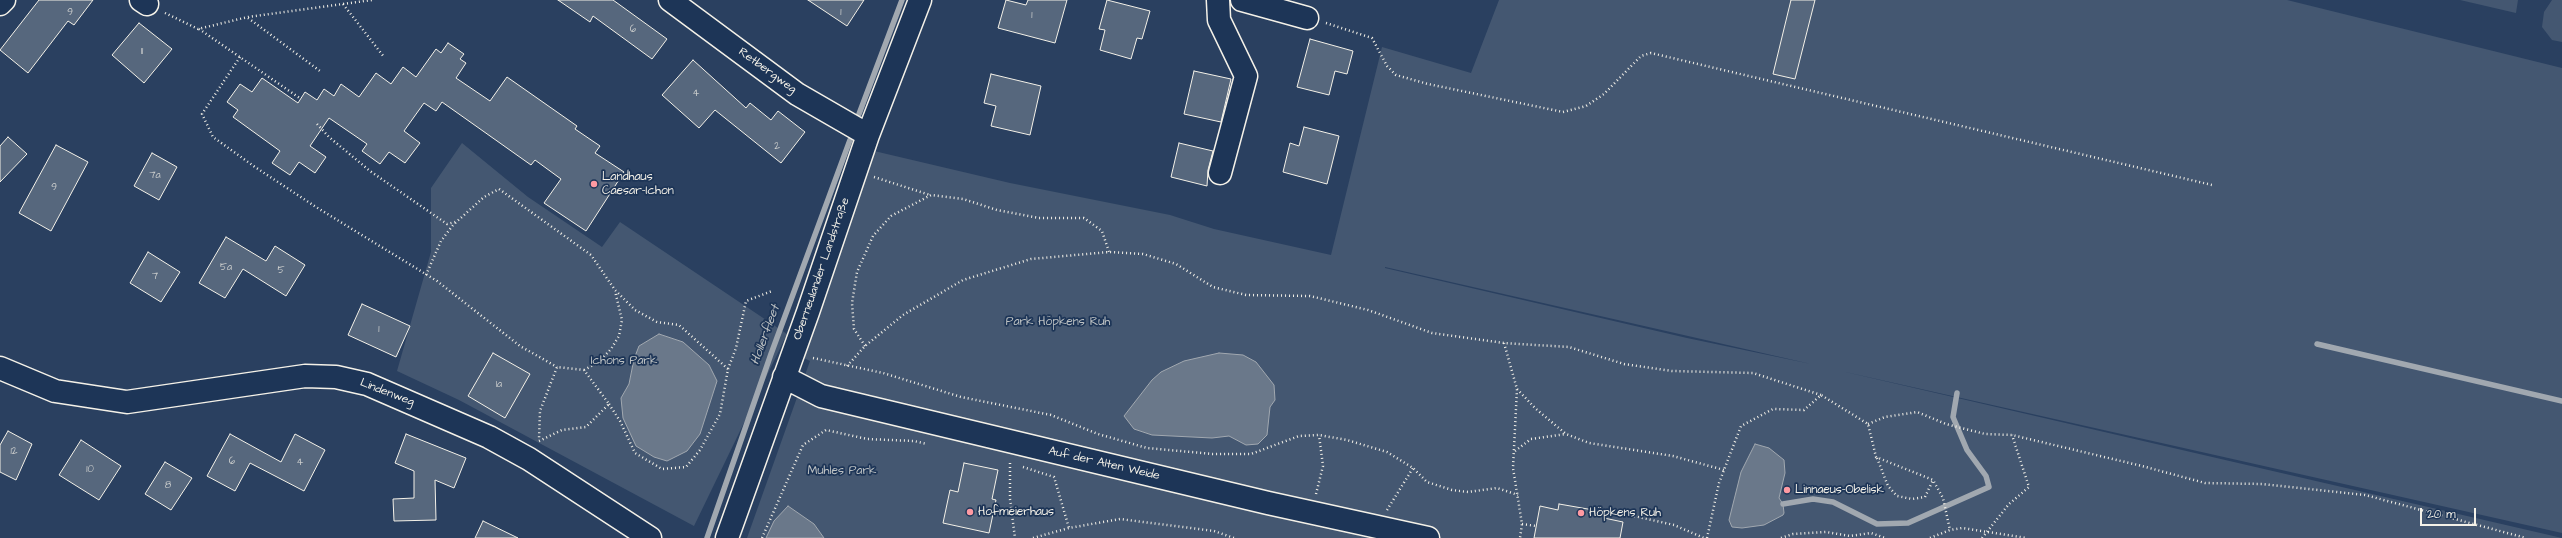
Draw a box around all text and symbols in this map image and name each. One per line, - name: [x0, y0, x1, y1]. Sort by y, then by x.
- house number: 9: [67, 7, 73, 19]
- house number: 1: [840, 7, 842, 19]
- house number: 1: [1031, 10, 1033, 22]
- house number: 6: [630, 24, 636, 36]
- street label: Retbergweg: [735, 45, 799, 97]
- house number: 11: [141, 46, 143, 58]
- house number: 4: [693, 88, 699, 100]
- house number: 2: [774, 141, 780, 153]
- house number: 7a: [149, 170, 161, 182]
- place label: Landhaus Caesar-Ichon: [602, 170, 674, 198]
- marker: Landhaus Caesar-Ichon: [589, 179, 599, 189]
- house number: 9: [51, 182, 57, 194]
- street label: Oberneulander Landstraße: [791, 196, 853, 342]
- house number: 5a: [220, 262, 232, 274]
- house number: 5: [277, 265, 285, 277]
- house number: 7: [152, 271, 158, 283]
- water label: Hollerfleet: [748, 303, 784, 367]
- park label: Park Höpkens Ruh: [1006, 315, 1110, 329]
- house number: 1: [378, 324, 380, 336]
- park label: Ichons Park: [591, 354, 657, 368]
- street label: Lindenweg: [358, 376, 416, 410]
- house number: 1a: [496, 379, 502, 391]
- street label: Auf der Alten Weide: [1047, 444, 1161, 484]
- house number: 12: [10, 446, 18, 458]
- house number: 6: [229, 456, 235, 468]
- house number: 4: [297, 457, 303, 469]
- house number: 10: [86, 464, 94, 476]
- park label: Muhles Park: [808, 464, 876, 478]
- house number: 8: [165, 480, 171, 492]
- place label: Linnaeus-Obelisk: [1795, 483, 1884, 497]
- marker: Linnaeus-Obelisk: [1782, 485, 1792, 495]
- scale bar: [2422, 500, 2478, 526]
- place label: Hofmeierhaus: [978, 505, 1054, 519]
- place label: Höpkens Ruh: [1589, 506, 1661, 520]
- text: 20 m: [2427, 506, 2456, 523]
- marker: Hofmeierhaus: [965, 507, 975, 517]
- marker: Höpkens Ruh: [1576, 508, 1586, 518]

